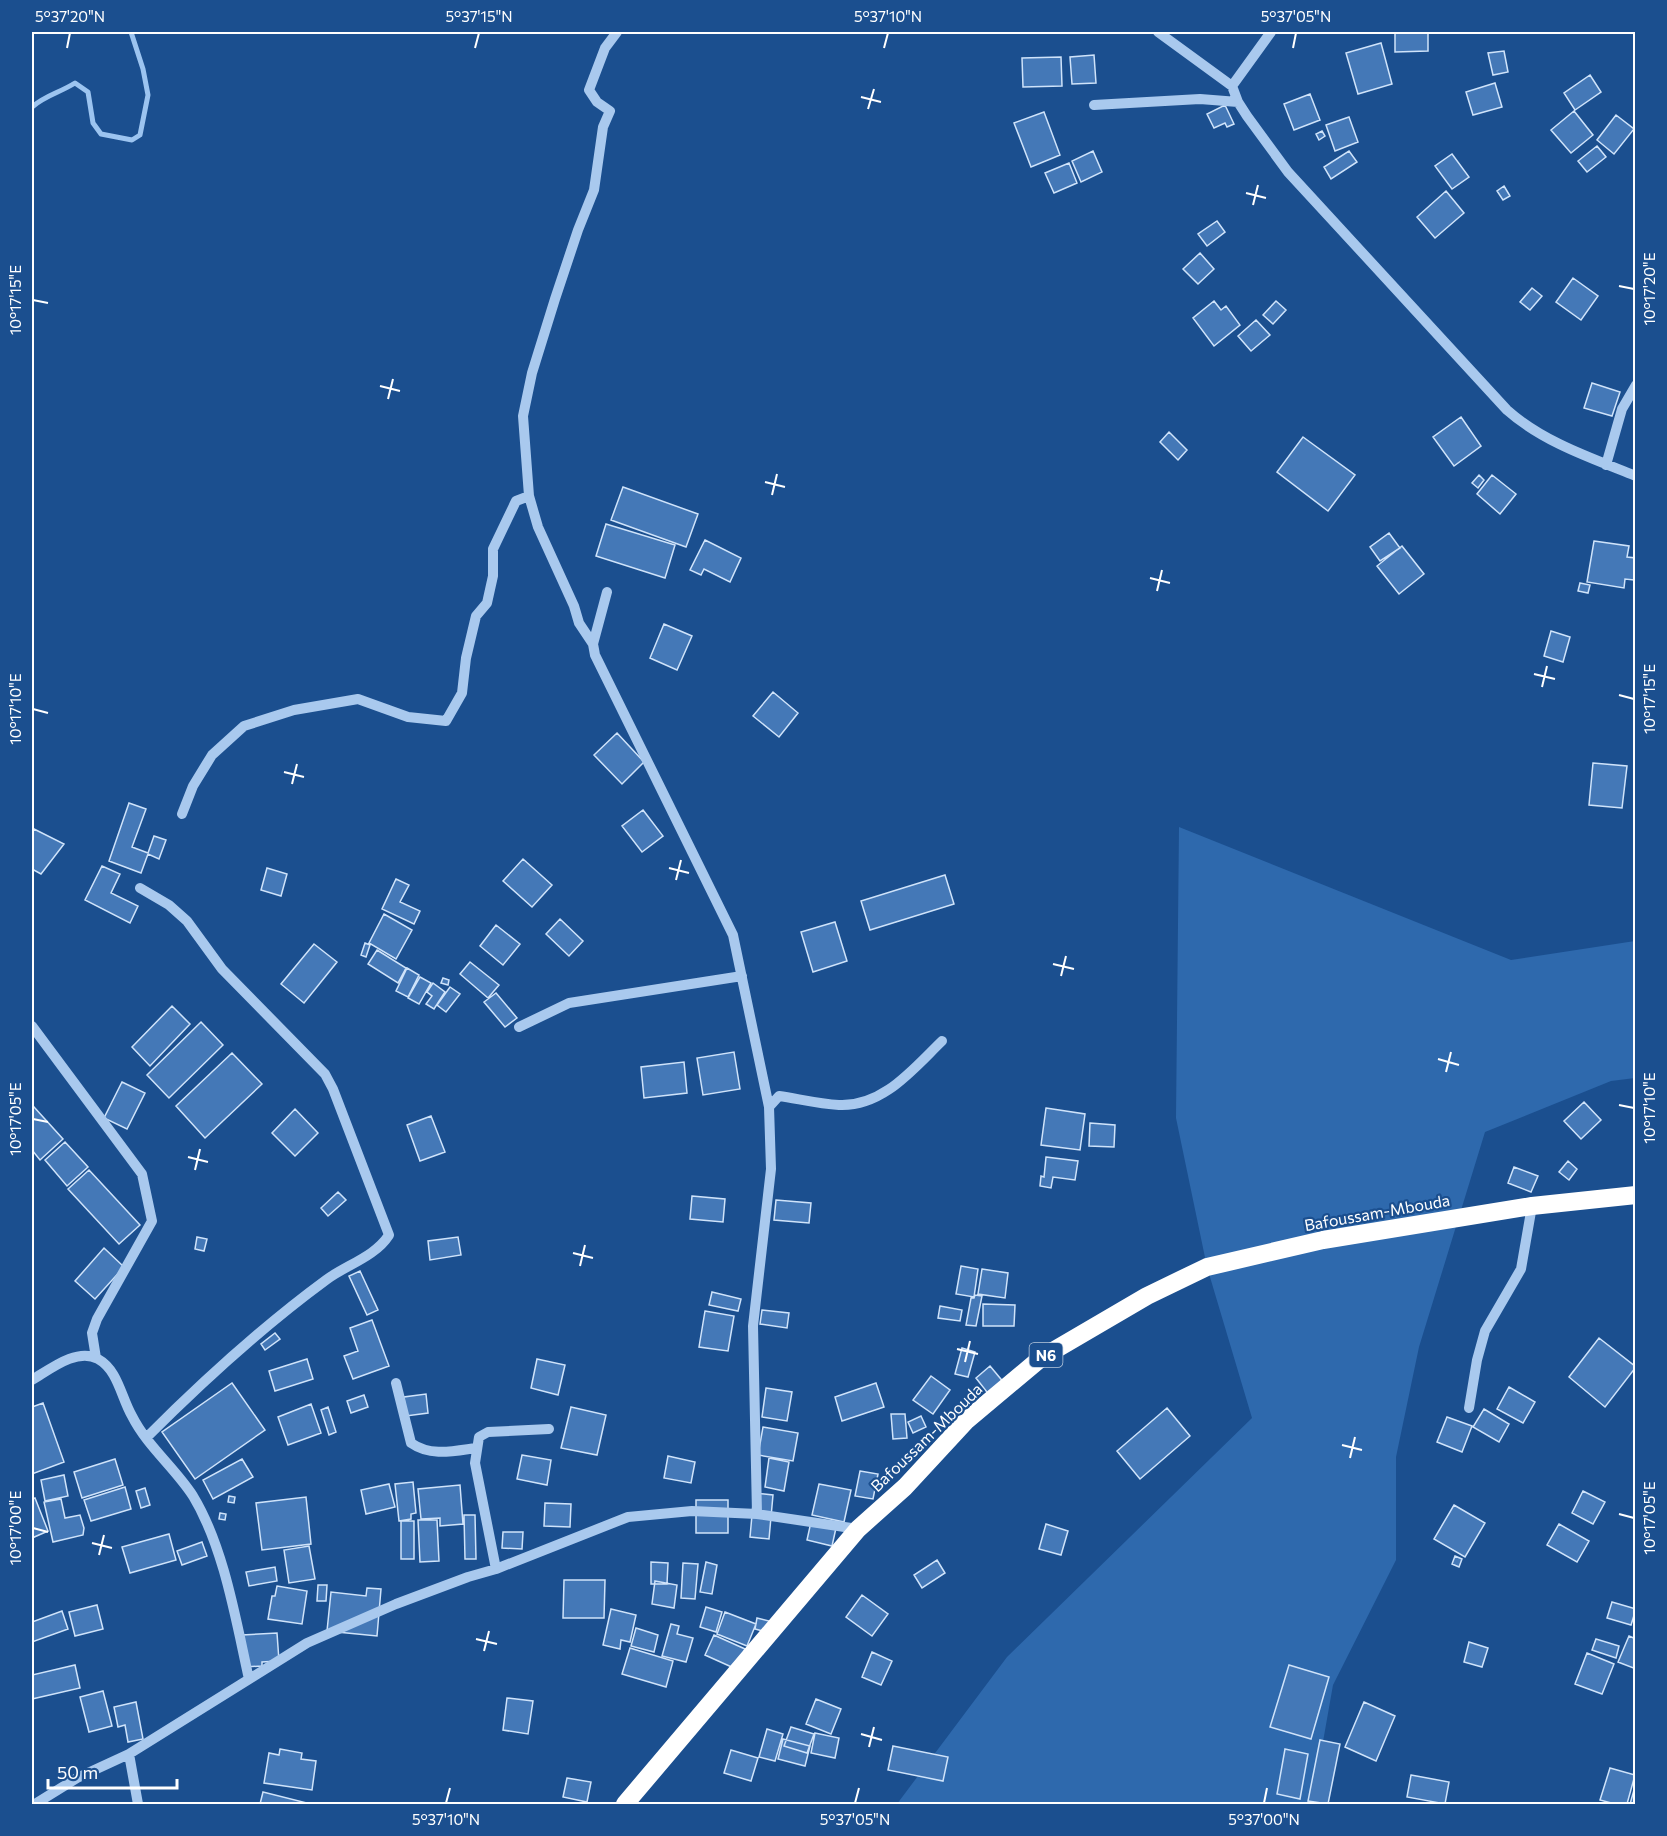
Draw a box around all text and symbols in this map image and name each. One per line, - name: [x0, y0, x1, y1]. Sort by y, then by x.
- text: 5°37'20"N: [35, 7, 105, 25]
- text: 5°37'15"N: [445, 7, 513, 25]
- text: 5°37'10"N: [854, 7, 922, 25]
- text: 5°37'05"N: [1261, 7, 1331, 25]
- text: 10°17'20"E: [1640, 252, 1658, 326]
- text: 10°17'15"E: [6, 265, 24, 335]
- text: 10°17'15"E: [1640, 664, 1658, 734]
- text: 10°17'10"E: [6, 673, 24, 745]
- text: 10°17'10"E: [1640, 1072, 1658, 1144]
- text: 10°17'05"E: [6, 1082, 24, 1156]
- street label: Bafoussam-Mbouda: [1303, 1190, 1451, 1234]
- road number: N6: [1030, 1343, 1062, 1367]
- street label: Bafoussam-Mbouda: [866, 1379, 986, 1495]
- text: 10°17'05"E: [1640, 1481, 1658, 1555]
- text: 10°17'00"E: [6, 1491, 24, 1565]
- scale bar: [48, 1752, 177, 1790]
- text: 50 m: [57, 1761, 98, 1783]
- text: 5°37'10"N: [412, 1810, 480, 1828]
- text: 5°37'05"N: [820, 1810, 890, 1828]
- text: 5°37'00"N: [1228, 1810, 1300, 1828]

